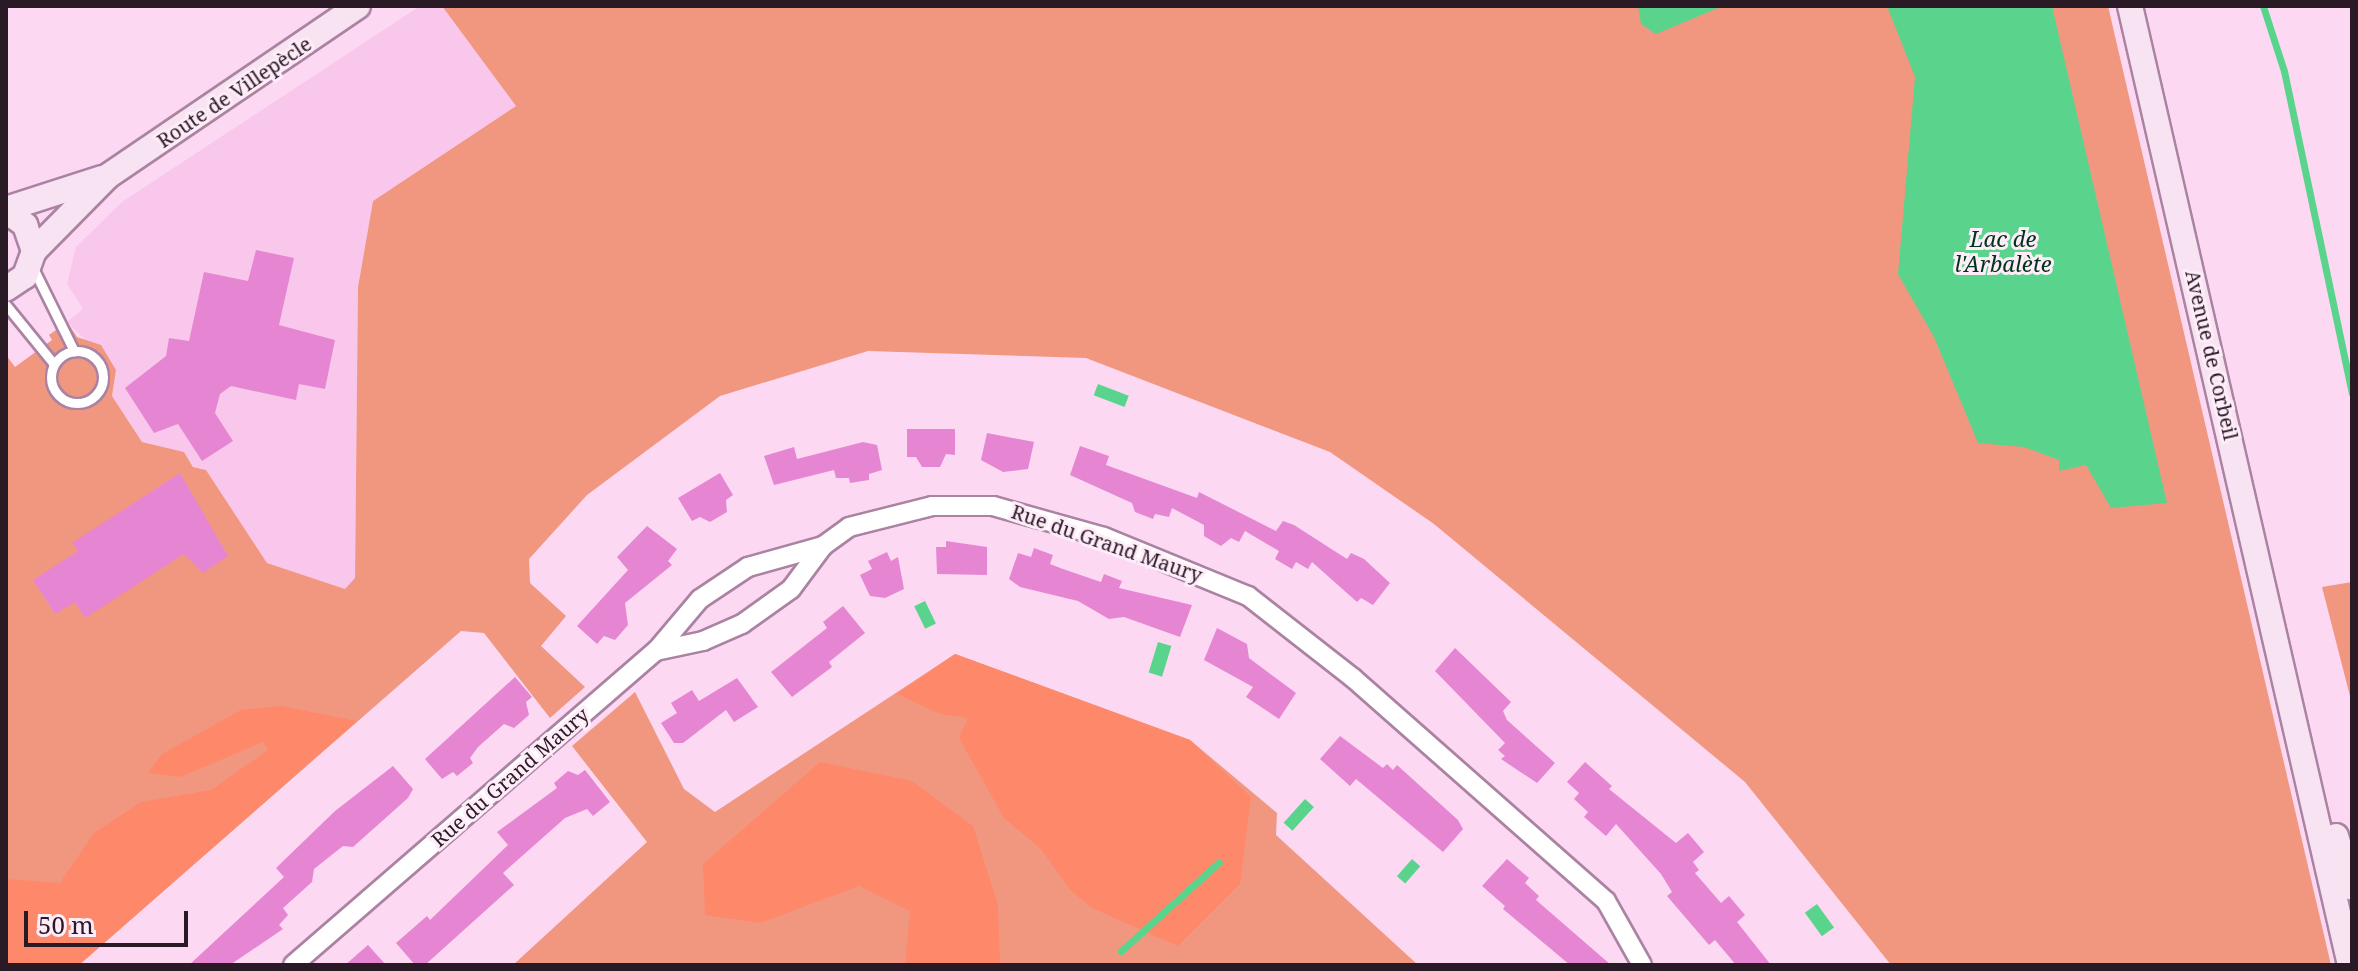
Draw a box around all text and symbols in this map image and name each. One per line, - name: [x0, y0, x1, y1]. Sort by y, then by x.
- street label: Route de Villepècle: [152, 31, 316, 153]
- water label: Lac de l'Arbalète: [1954, 225, 2052, 276]
- street label: Avenue de Corbeil: [2181, 268, 2243, 442]
- street label: Rue du Grand Maury: [1008, 499, 1206, 587]
- street label: Rue du Grand Maury: [427, 702, 593, 852]
- scale bar: [28, 895, 192, 945]
- text: 50 m: [38, 908, 94, 941]

